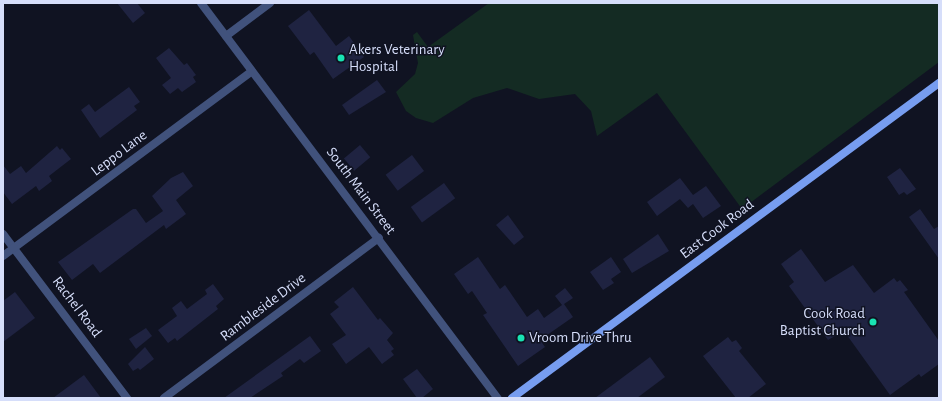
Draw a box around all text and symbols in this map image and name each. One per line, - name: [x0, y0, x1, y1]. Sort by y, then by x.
- place label: Akers Veterinary Hospital: [349, 40, 445, 75]
- marker: Akers Veterinary Hospital: [336, 53, 346, 63]
- street label: Leppo Lane: [87, 126, 151, 180]
- street label: South Main Street: [322, 144, 400, 238]
- street label: East Cook Road: [676, 195, 758, 263]
- street label: Rambleside Drive: [217, 269, 309, 345]
- street label: Rachel Road: [48, 273, 106, 341]
- place label: Cook Road Baptist Church: [780, 304, 865, 339]
- marker: Cook Road Baptist Church: [868, 317, 878, 327]
- place label: Vroom Drive Thru: [529, 329, 632, 347]
- marker: Vroom Drive Thru: [516, 333, 526, 343]

